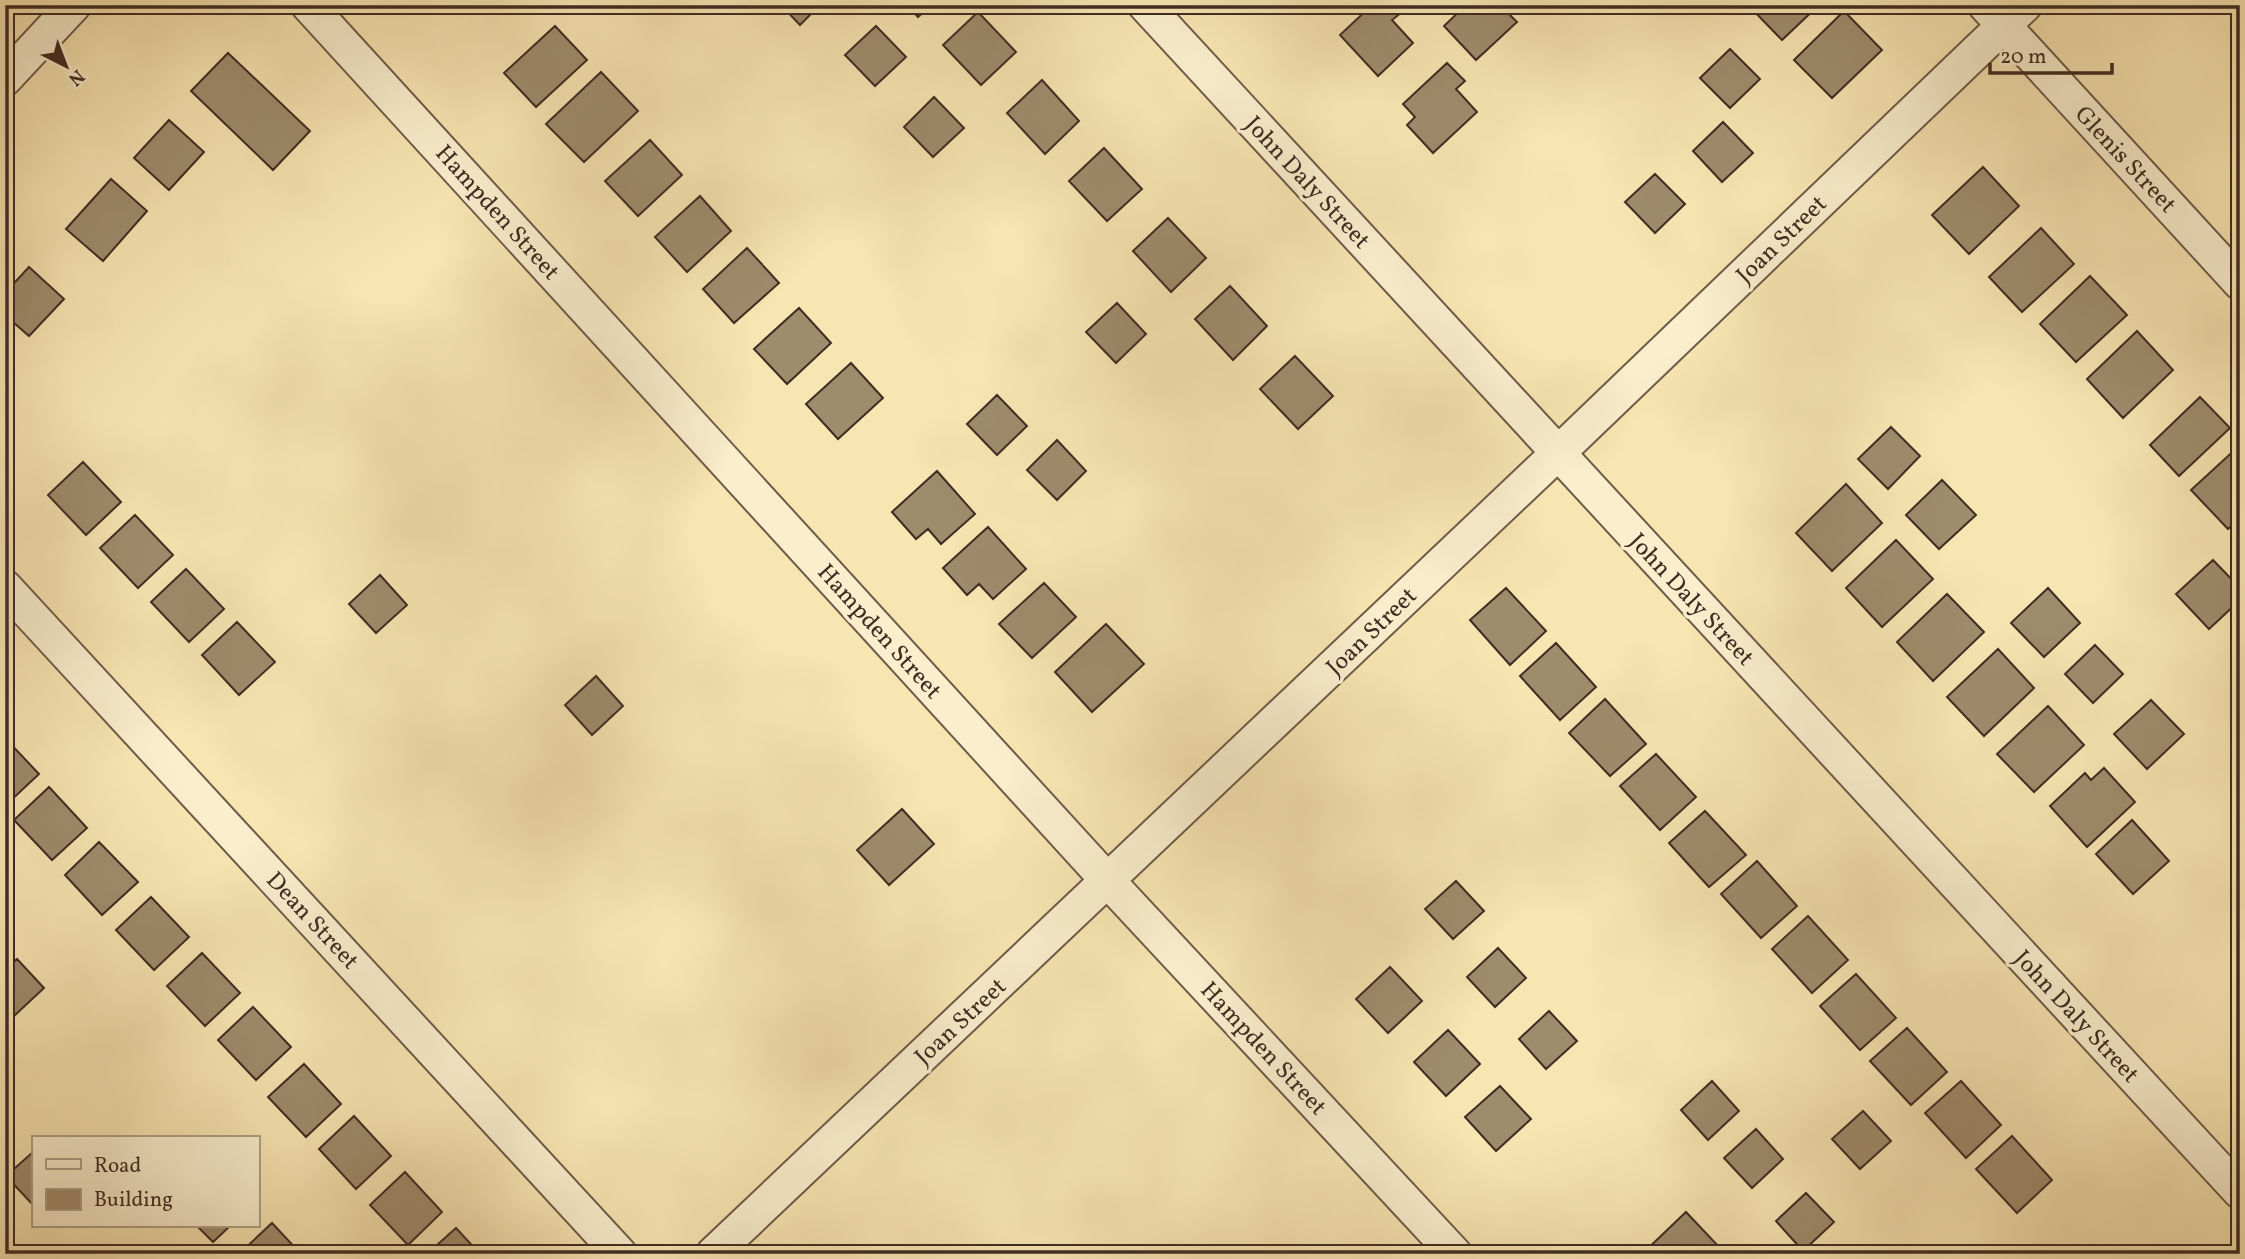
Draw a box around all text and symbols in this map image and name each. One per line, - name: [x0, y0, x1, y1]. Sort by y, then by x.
- north arrow: [32, 32, 102, 102]
- scale bar: [1990, 32, 2112, 76]
- text: 20 m: [2000, 43, 2046, 72]
- text: N: [62, 63, 90, 92]
- street label: Glenis Street: [2066, 99, 2183, 222]
- street label: John Daly Street: [1236, 109, 1377, 257]
- street label: Hampden Street: [426, 138, 567, 289]
- street label: Joan Street: [1729, 188, 1835, 292]
- street label: John Daly Street: [1620, 526, 1761, 674]
- street label: Hampden Street: [808, 557, 949, 708]
- street label: Joan Street: [1319, 580, 1425, 684]
- street label: Dean Street: [257, 865, 366, 978]
- street label: John Daly Street: [2005, 943, 2146, 1091]
- street label: Joan Street: [908, 971, 1015, 1074]
- street label: Hampden Street: [1191, 975, 1334, 1124]
- legend: [32, 1136, 259, 1228]
- text: Road: [94, 1152, 141, 1181]
- text: Building: [94, 1186, 173, 1215]

